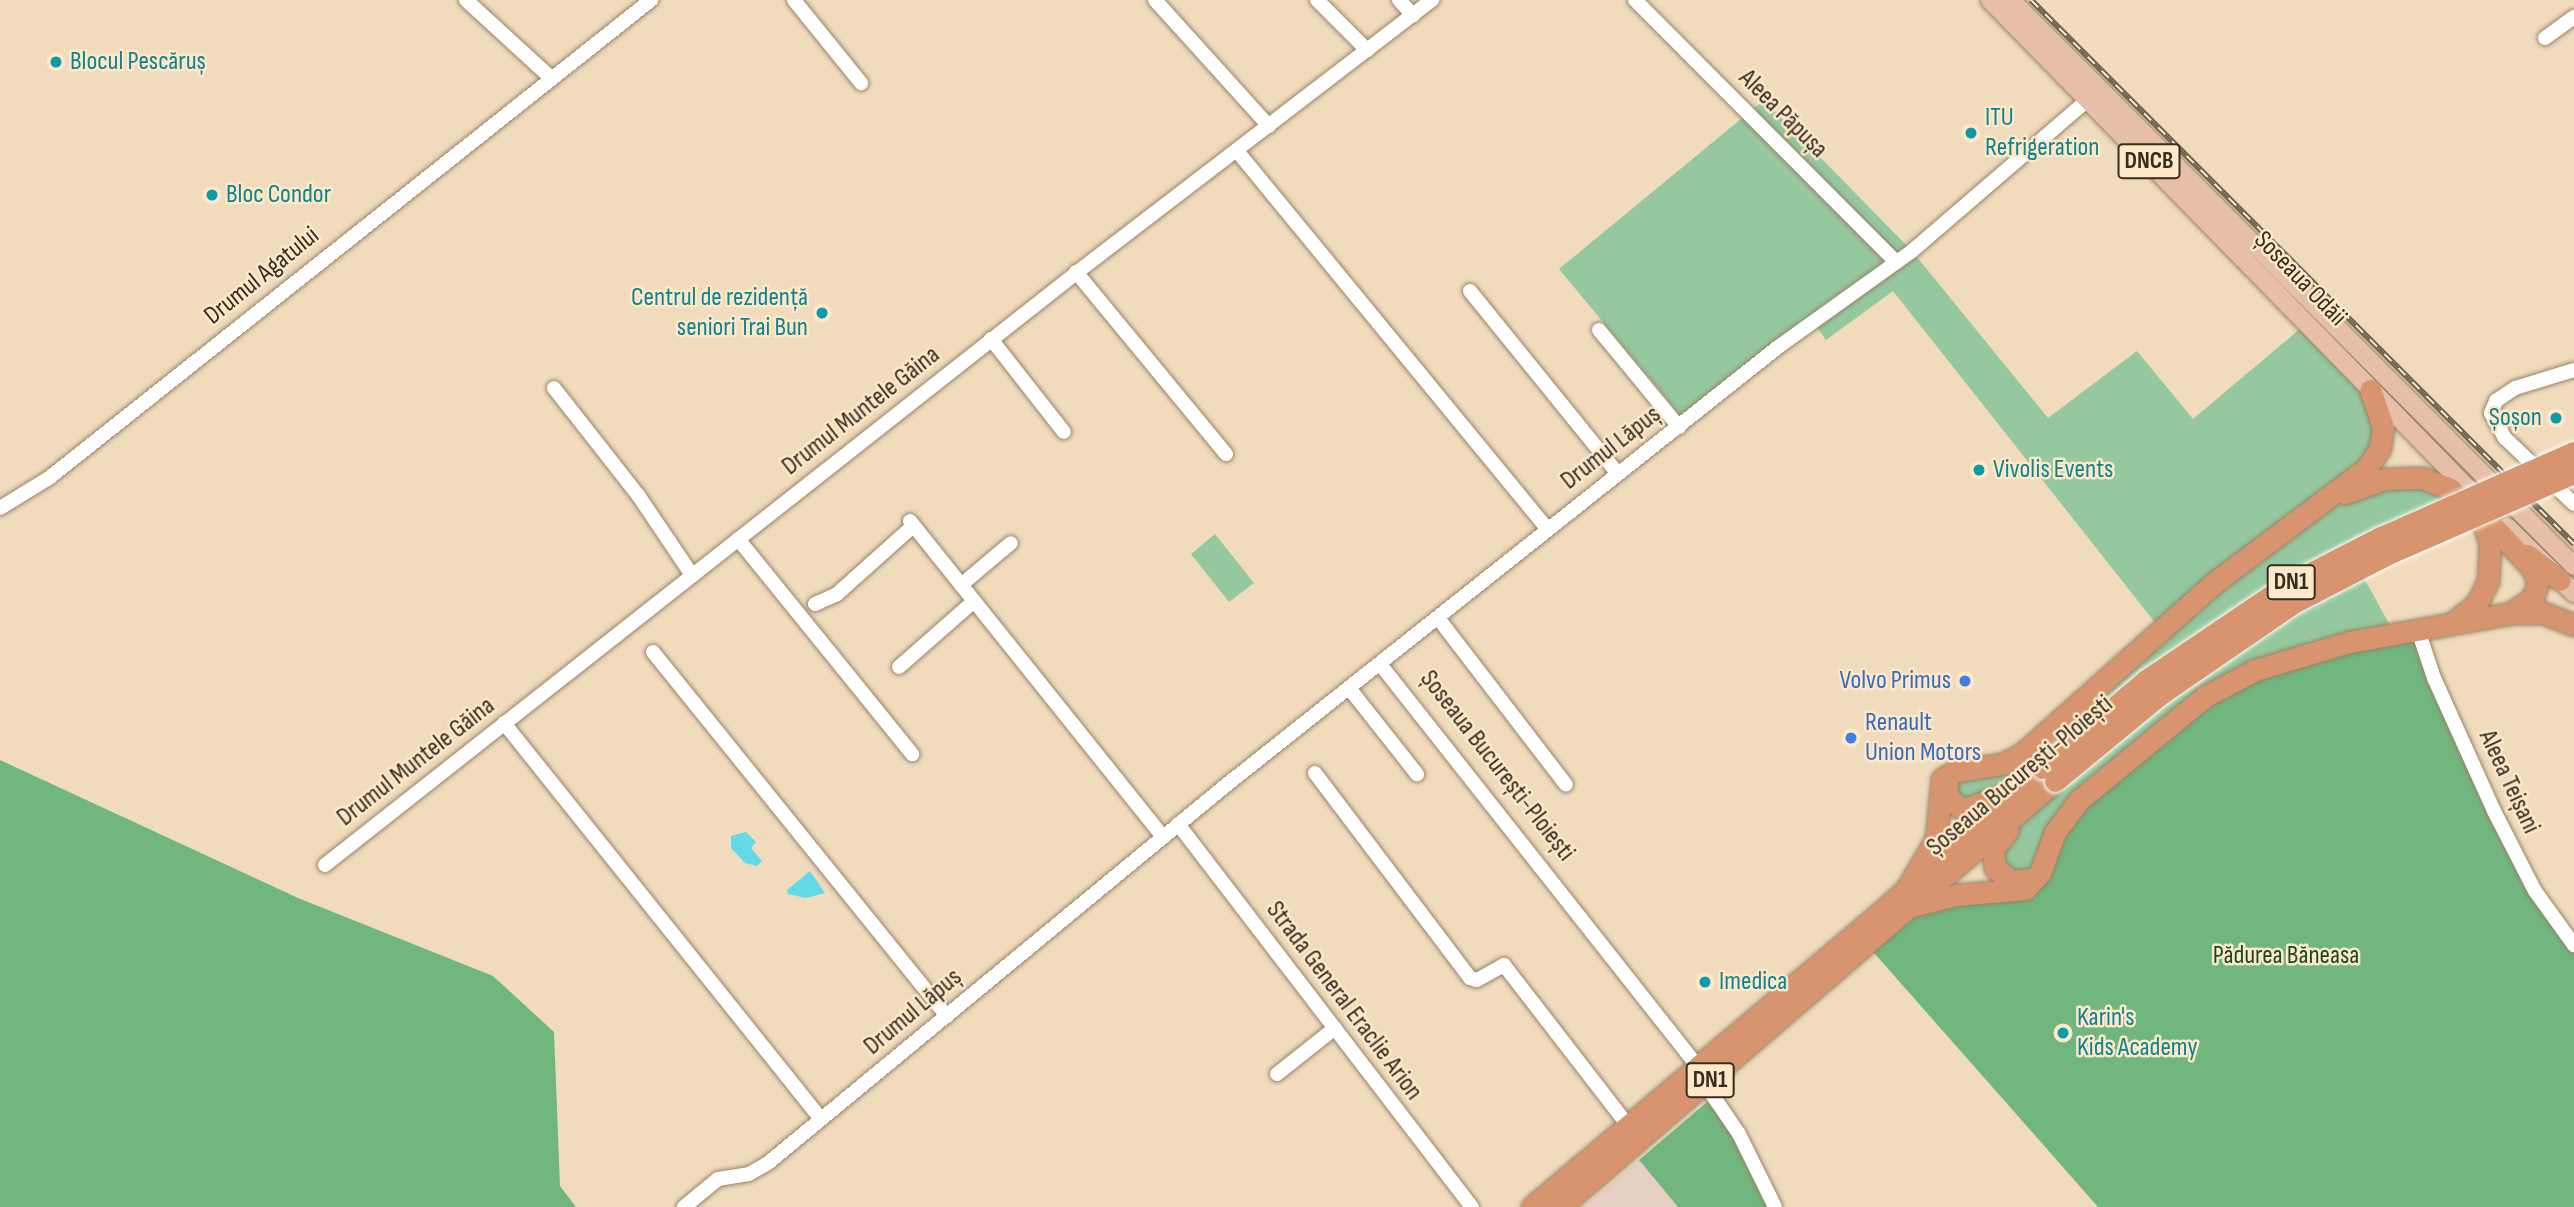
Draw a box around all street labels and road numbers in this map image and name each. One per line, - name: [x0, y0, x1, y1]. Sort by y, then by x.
- street label: Aleea Păpușa: [1732, 63, 1834, 165]
- road number: DNCB: [2118, 140, 2180, 182]
- street label: Drumul Agatului: [198, 220, 326, 332]
- street label: Șoseaua Odăii: [2247, 225, 2353, 333]
- street label: Drumul Muntele Găina: [776, 340, 946, 482]
- street label: Drumul Lăpuș: [1555, 399, 1667, 497]
- road number: DN1: [2266, 562, 2316, 602]
- street label: Șoseaua București-Ploiești: [1413, 664, 1581, 868]
- street label: Șoseaua București-Ploiești: [1921, 689, 2119, 863]
- street label: Drumul Muntele Găina: [331, 691, 501, 833]
- street label: Aleea Teișani: [2471, 725, 2547, 839]
- street label: Strada General Eraclie Arion: [1259, 895, 1429, 1107]
- street label: Drumul Lăpuș: [858, 962, 968, 1062]
- road number: DN1: [1686, 1060, 1734, 1100]

